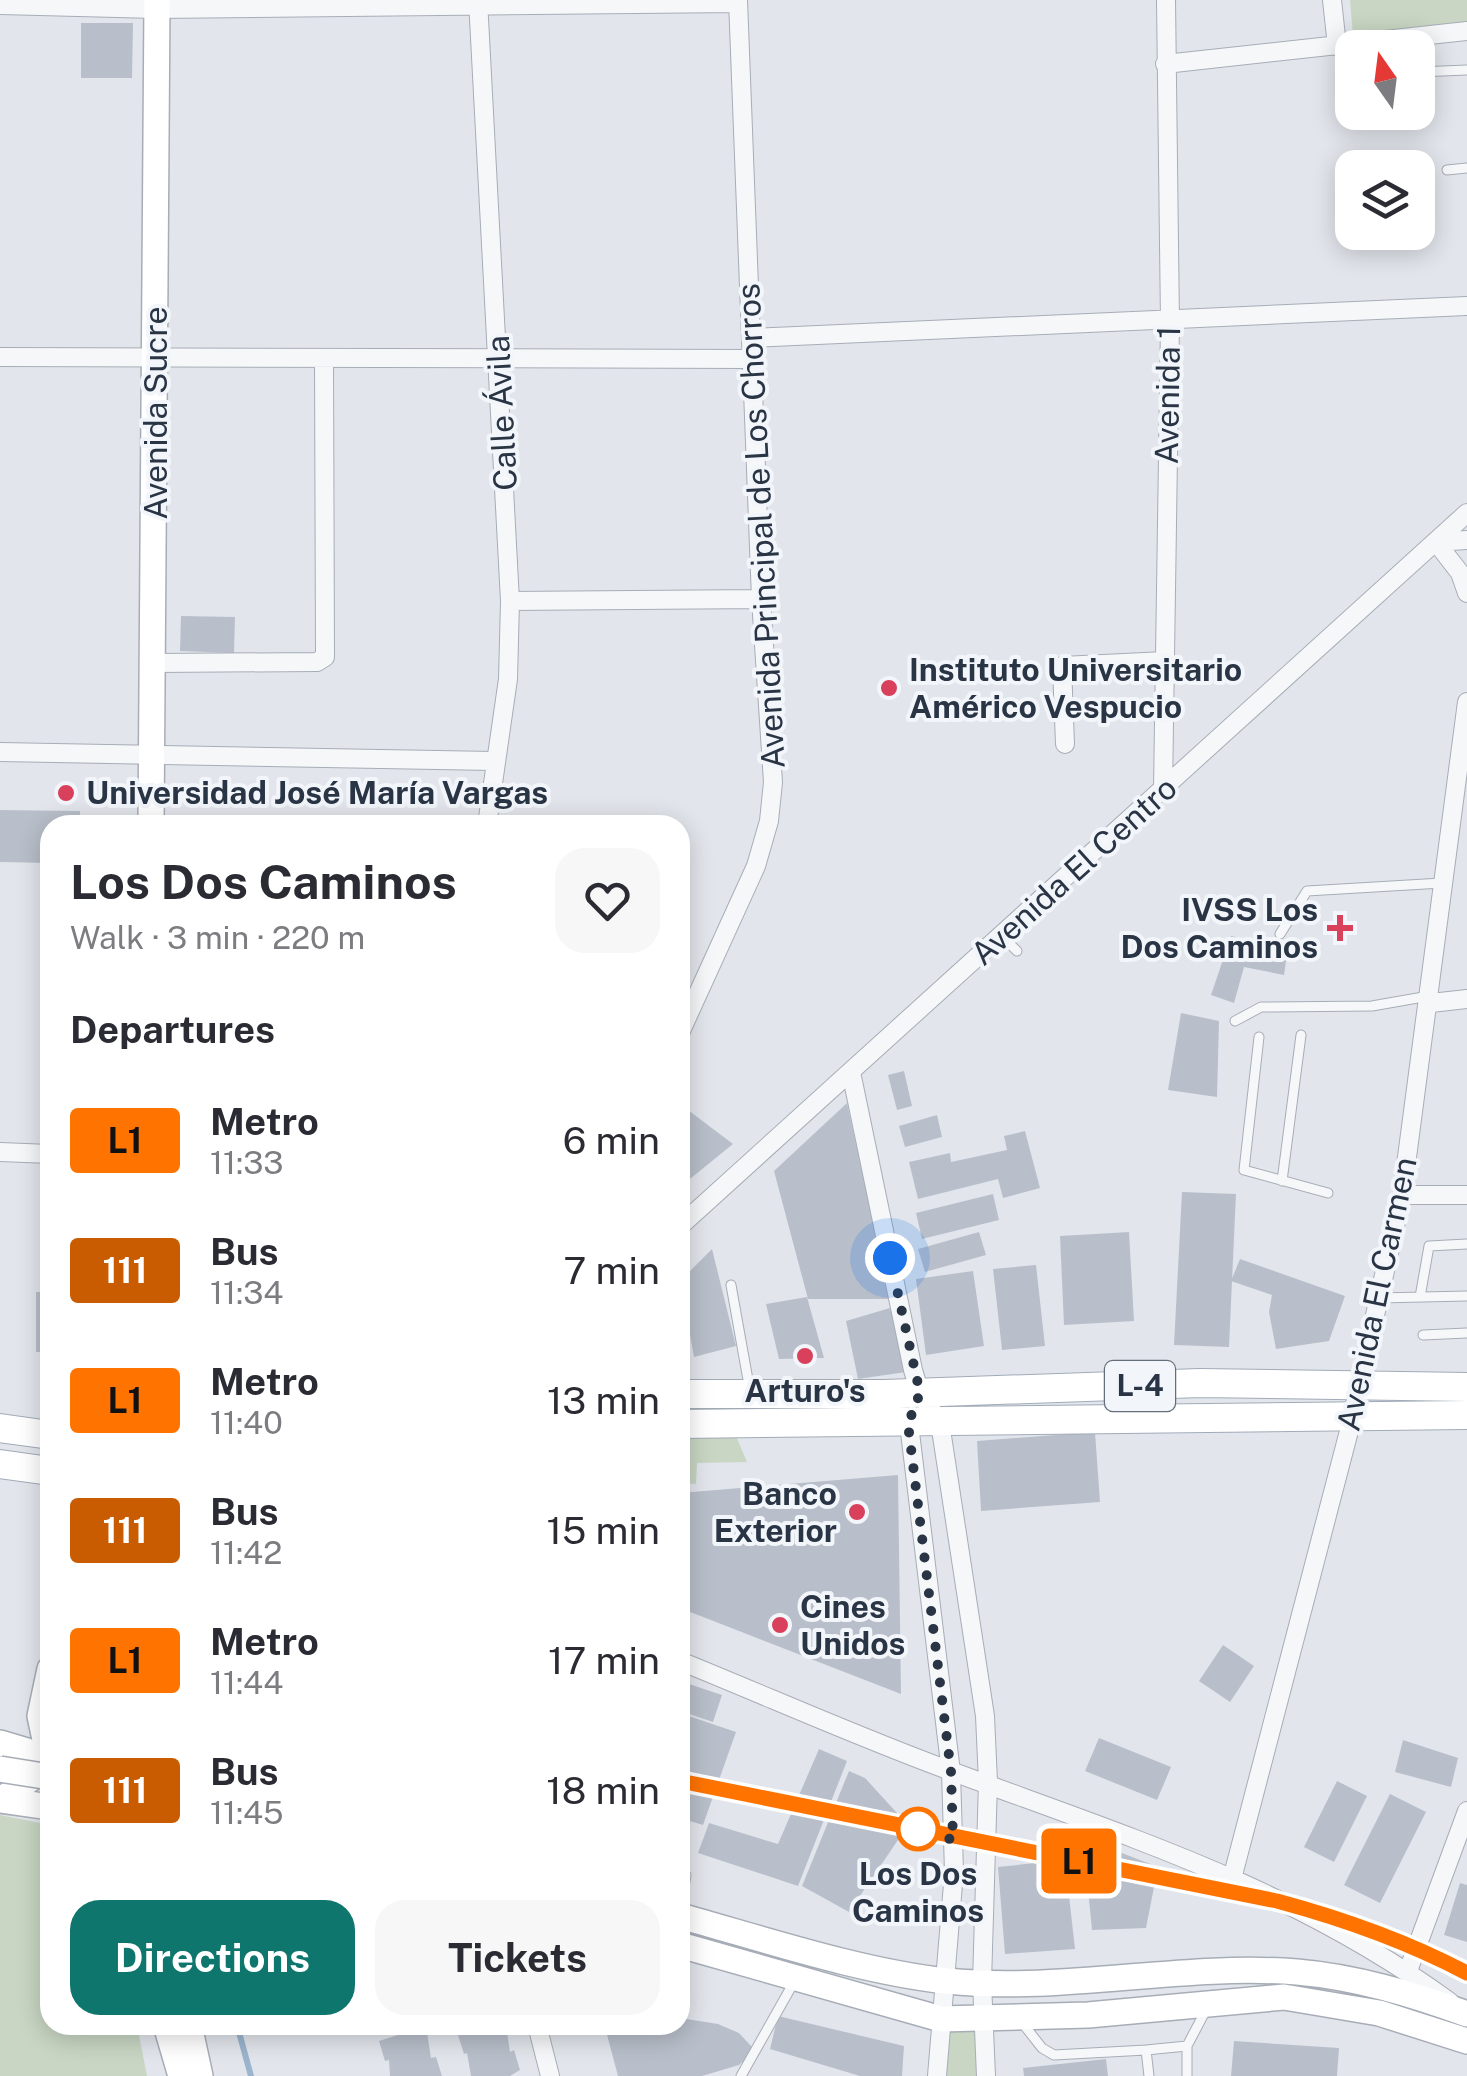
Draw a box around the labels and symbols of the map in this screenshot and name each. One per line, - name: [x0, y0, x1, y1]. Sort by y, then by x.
- north arrow: [1335, 30, 1435, 130]
- street label: Avenida Principal de Los Chorros: [729, 282, 792, 770]
- street label: Avenida Sucre: [137, 306, 174, 520]
- street label: Avenida 1: [1148, 325, 1187, 465]
- street label: Calle Ávila: [479, 334, 524, 492]
- place label: Instituto Universitario Américo Vespucio: [909, 651, 1242, 725]
- marker: Instituto Universitario Américo Vespucio: [878, 677, 900, 699]
- street label: Avenida El Centro: [963, 769, 1184, 972]
- place label: Universidad José María Vargas: [86, 774, 548, 811]
- marker: Universidad José María Vargas: [55, 782, 77, 804]
- place label: IVSS Los Dos Caminos: [1121, 891, 1318, 965]
- marker: IVSS Los Dos Caminos: [1327, 915, 1353, 941]
- street label: Avenida El Carmen: [1329, 1154, 1424, 1434]
- your location: [865, 1233, 915, 1283]
- marker: Arturo's: [794, 1345, 816, 1367]
- road number: L-4: [1105, 1361, 1175, 1411]
- place label: Arturo's: [744, 1372, 866, 1409]
- place label: Banco Exterior: [714, 1475, 837, 1549]
- marker: Banco Exterior: [846, 1501, 868, 1523]
- place label: Cines Unidos: [800, 1588, 905, 1662]
- marker: Cines Unidos: [769, 1614, 791, 1636]
- marker: Los Dos Caminos: [897, 1808, 939, 1850]
- line badge: L1: [1034, 1828, 1124, 1894]
- place label: Los Dos Caminos: [852, 1855, 984, 1929]

